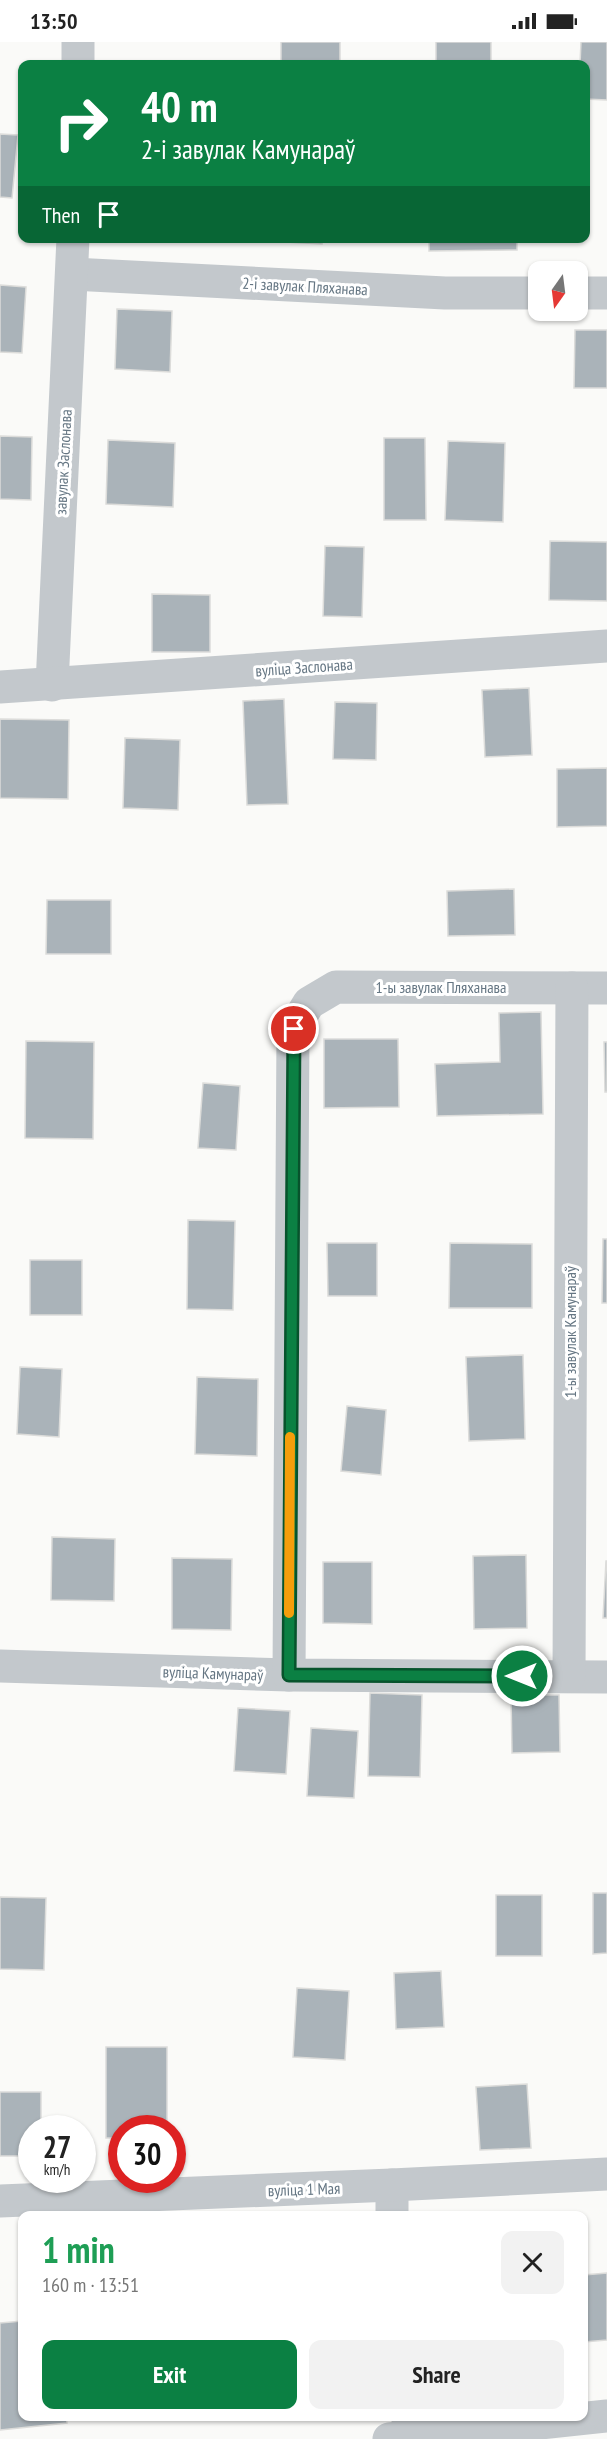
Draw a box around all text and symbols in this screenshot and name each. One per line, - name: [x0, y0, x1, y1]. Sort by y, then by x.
- text: 13:50: [30, 7, 78, 35]
- text: 40 m: [141, 79, 218, 134]
- icon: right: [42, 84, 120, 162]
- text: 2-і завулак Камунараў: [141, 132, 355, 166]
- icon: arrive: [92, 198, 125, 231]
- text: Then: [42, 201, 80, 229]
- north arrow: [528, 261, 588, 321]
- map controls: [528, 261, 588, 321]
- street label: 2-і завулак Пляханава: [242, 273, 368, 299]
- street label: завулак Заслонава: [50, 409, 76, 515]
- street label: вуліца Заслонава: [255, 654, 353, 680]
- street label: 1-ы завулак Пляханава: [376, 977, 506, 997]
- pin: [268, 1003, 319, 1054]
- icon: arrive: [277, 1012, 310, 1045]
- street label: 1-ы завулак Камунараў: [560, 1266, 580, 1398]
- position arrow: [490, 1644, 554, 1708]
- street label: вуліца Камунараў: [162, 1661, 264, 1685]
- speed limit sign: 30: [108, 2115, 186, 2193]
- text: 27: [43, 2127, 71, 2166]
- text: km/h: [44, 2160, 70, 2179]
- street label: вуліца 1 Мая: [267, 2178, 341, 2200]
- text: 1 min: [42, 2226, 115, 2273]
- button: close: [501, 2231, 564, 2294]
- text: 160 m · 13:51: [42, 2272, 139, 2298]
- button: Exit: [42, 2340, 297, 2409]
- button: Share: [309, 2340, 564, 2409]

